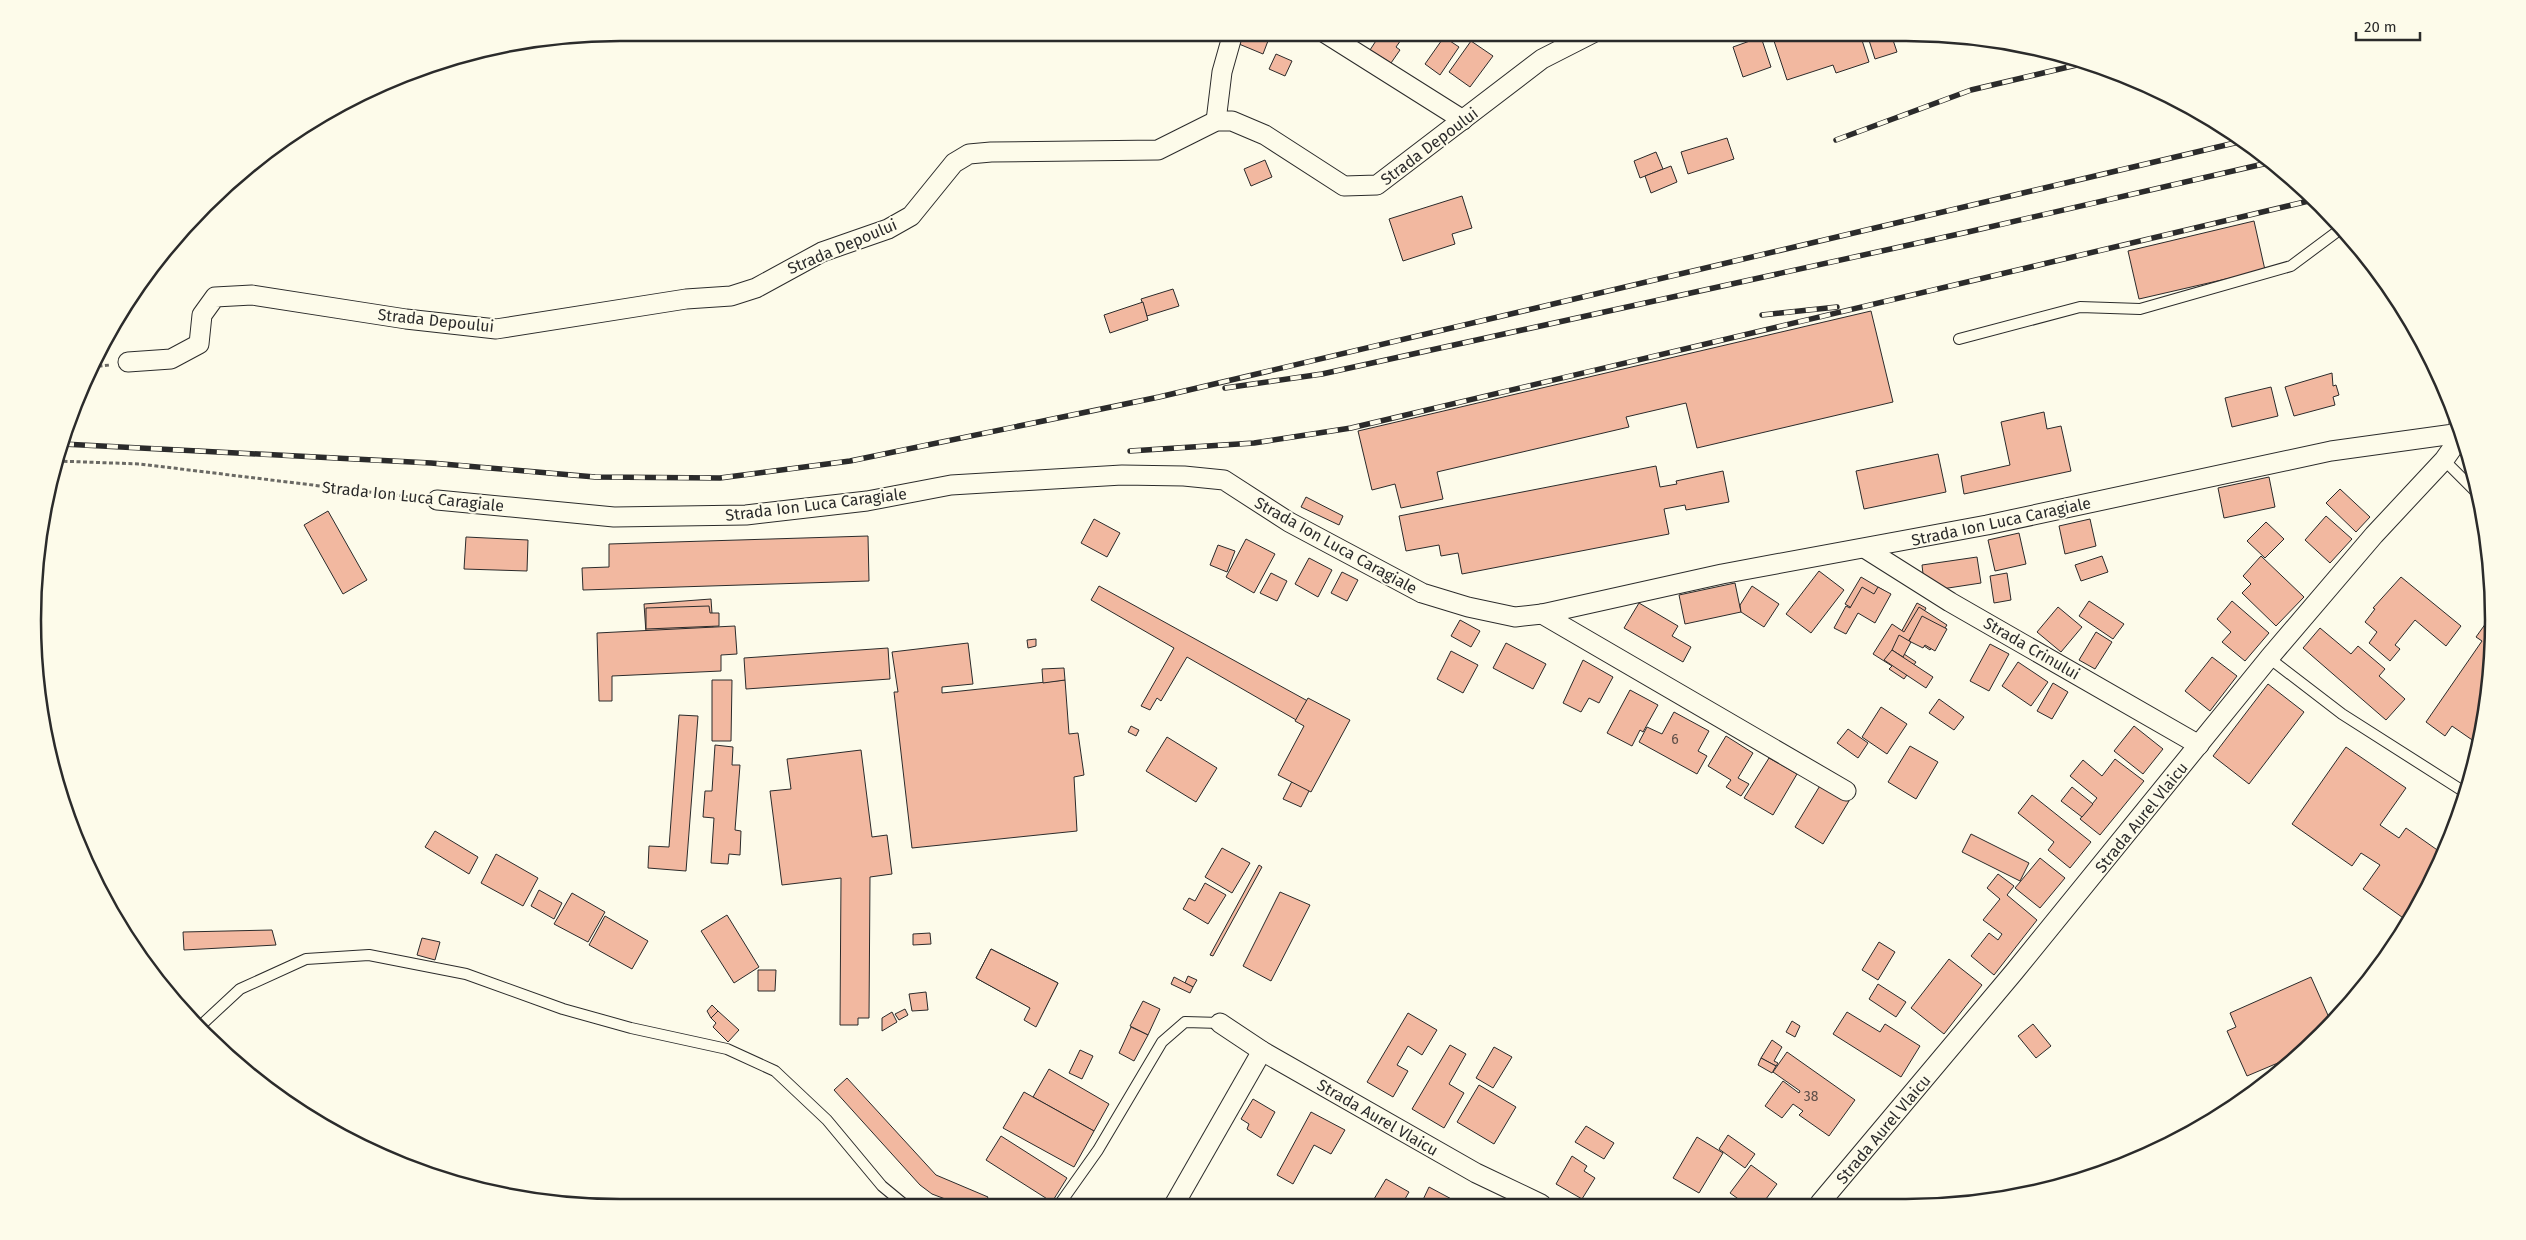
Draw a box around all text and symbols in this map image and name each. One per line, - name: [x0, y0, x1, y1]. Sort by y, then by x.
- scale bar: [2356, 10, 2420, 42]
- text: 20 m: [2364, 18, 2397, 36]
- street label: Strada Depoului: [1377, 104, 1482, 189]
- street label: Strada Depoului: [785, 215, 900, 278]
- street label: Strada Depoului: [377, 305, 495, 336]
- street label: Strada Ion Luca Caragiale: [321, 477, 505, 516]
- street label: Strada Ion Luca Caragiale: [724, 484, 908, 525]
- street label: Strada Ion Luca Caragiale: [1251, 493, 1420, 598]
- street label: Strada Ion Luca Caragiale: [1910, 493, 2093, 550]
- street label: Strada Crinului: [1980, 613, 2083, 684]
- house number: 6: [1671, 731, 1679, 748]
- street label: Strada Aurel Vlaicu: [2091, 758, 2192, 876]
- street label: Strada Aurel Vlaicu: [1832, 1071, 1935, 1188]
- street label: Strada Aurel Vlaicu: [1314, 1075, 1442, 1160]
- house number: 38: [1804, 1088, 1819, 1105]

